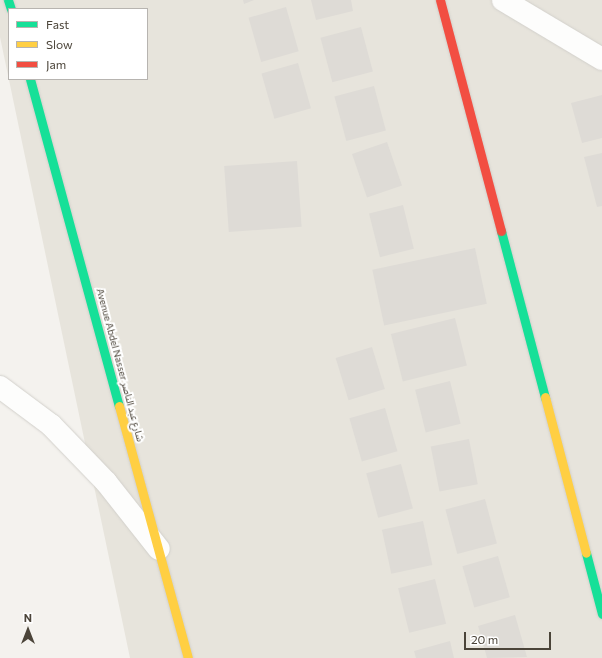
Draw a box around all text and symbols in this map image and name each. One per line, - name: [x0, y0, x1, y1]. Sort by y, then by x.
- legend: [8, 8, 148, 80]
- text: Fast: [46, 17, 69, 31]
- text: Slow: [46, 37, 73, 51]
- text: Jam: [46, 57, 66, 71]
- street label: Avenue Abdel Nasser شارع عبد الناصر: [94, 287, 146, 443]
- north arrow: [8, 610, 48, 650]
- text: N: [24, 611, 32, 624]
- scale bar: [466, 624, 553, 650]
- text: 20 m: [471, 632, 498, 646]

